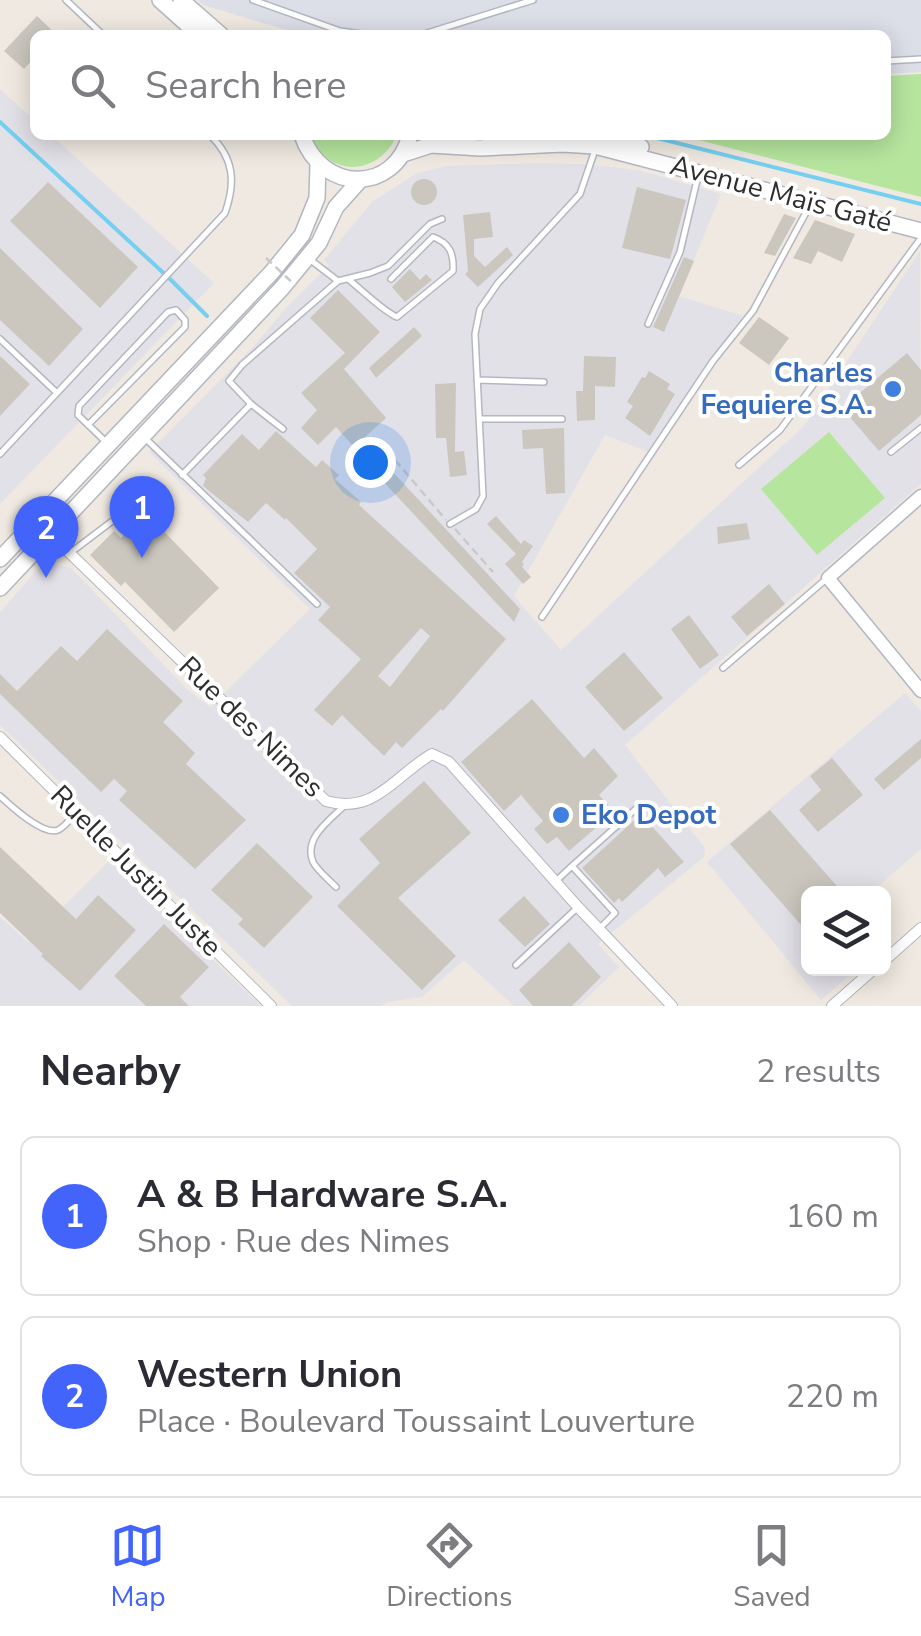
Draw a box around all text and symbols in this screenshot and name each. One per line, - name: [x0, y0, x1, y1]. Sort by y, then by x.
- search box: [30, 30, 891, 140]
- icon: search: [65, 58, 120, 113]
- text: Search here: [145, 60, 346, 111]
- street label: Avenue Maïs Gaté: [666, 146, 896, 242]
- place label: Charles Fequiere S.A.: [701, 354, 873, 424]
- marker: Charles Fequiere S.A.: [882, 378, 904, 400]
- your location: [345, 437, 396, 488]
- pin: 1: [110, 476, 174, 558]
- pin: 2: [13, 496, 78, 578]
- street label: Rue des Nimes: [170, 648, 332, 806]
- street label: Ruelle Justin Juste: [42, 777, 230, 965]
- place label: Eko Depot: [581, 796, 716, 834]
- marker: Eko Depot: [550, 804, 572, 826]
- map controls: [801, 886, 891, 976]
- button: layers: [801, 886, 891, 976]
- text: Nearby: [40, 1043, 181, 1100]
- text: 2 results: [756, 1050, 881, 1093]
- text: A & B Hardware S.A.: [137, 1169, 508, 1220]
- text: 1: [65, 1195, 84, 1238]
- text: 160 m: [786, 1195, 879, 1238]
- text: Shop · Rue des Nimes: [137, 1220, 450, 1263]
- text: Western Union: [137, 1349, 402, 1400]
- text: 2: [65, 1375, 84, 1418]
- text: 220 m: [786, 1375, 879, 1418]
- text: Place · Boulevard Toussaint Louverture: [137, 1400, 695, 1443]
- tab: Map: [110, 1518, 165, 1616]
- tab: Directions: [386, 1518, 512, 1616]
- tab: Saved: [733, 1518, 811, 1616]

